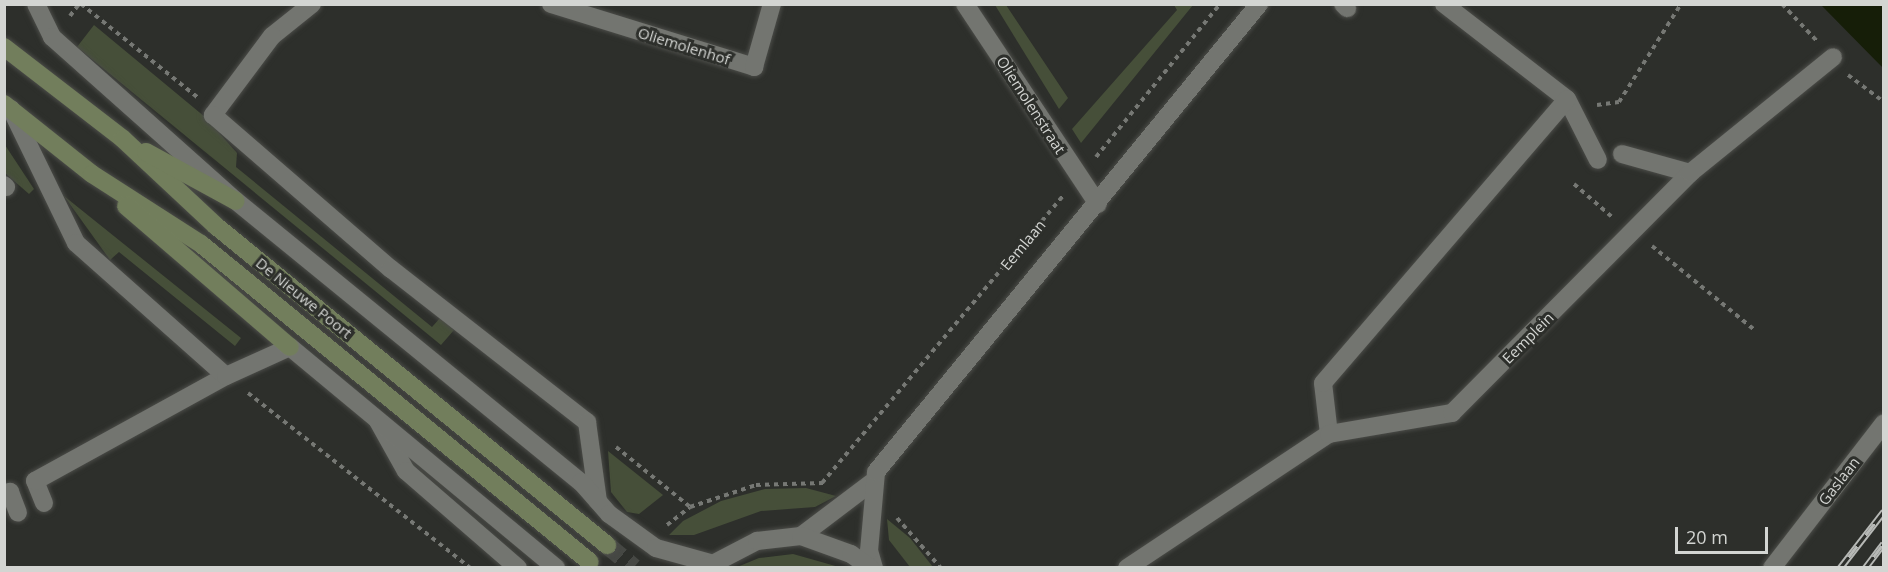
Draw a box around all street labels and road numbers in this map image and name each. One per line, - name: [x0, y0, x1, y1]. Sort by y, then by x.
- street label: Oliemolenhof: [636, 23, 732, 69]
- street label: Oliemolenstraat: [993, 53, 1069, 157]
- street label: Eemlaan: [997, 216, 1049, 274]
- street label: De Nieuwe Poort: [252, 254, 356, 342]
- street label: Eemplein: [1499, 309, 1557, 367]
- street label: Gaslaan: [1815, 453, 1863, 509]

